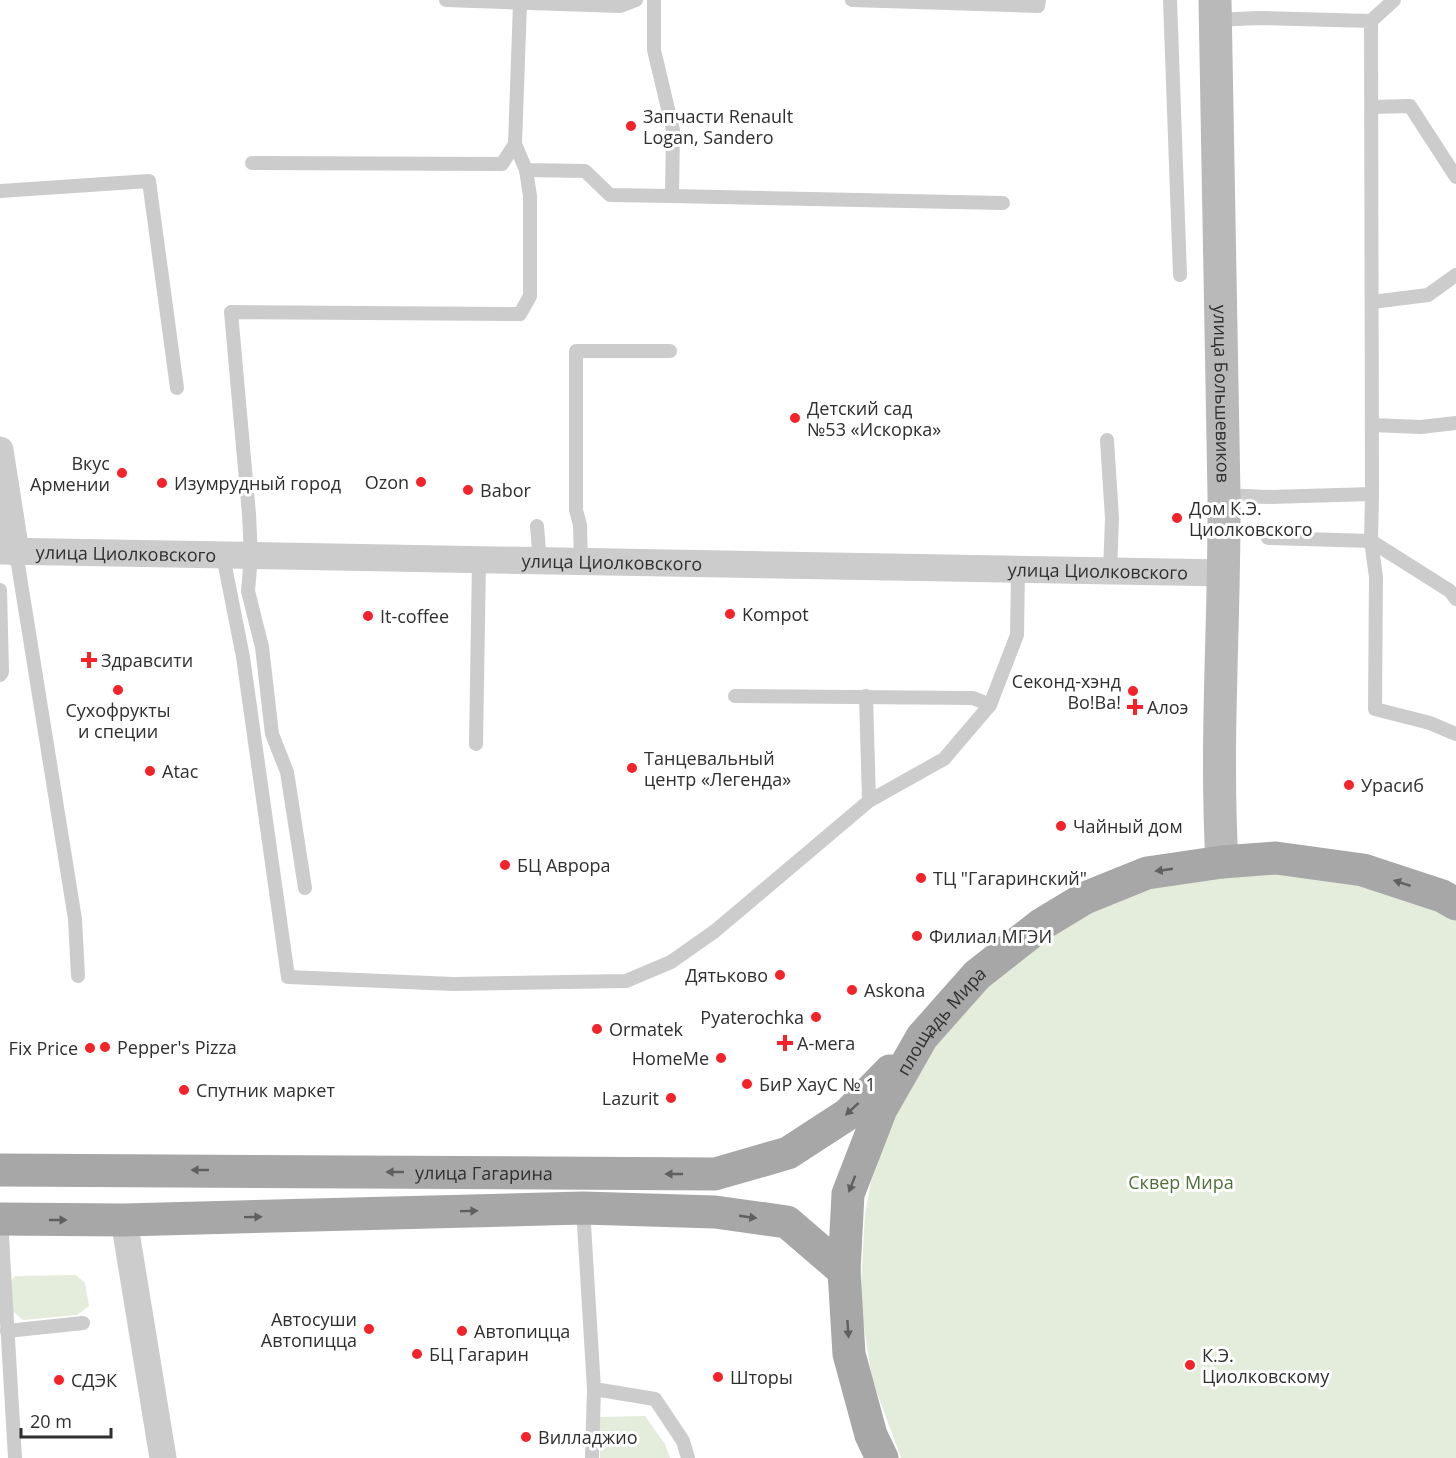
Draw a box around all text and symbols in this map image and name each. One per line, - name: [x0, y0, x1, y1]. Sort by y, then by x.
- place label: Запчасти Renault Logan, Sandero: [643, 104, 793, 149]
- marker: Запчасти Renault Logan, Sandero: [624, 119, 638, 133]
- street label: улица Большевиков: [1209, 305, 1236, 483]
- place label: Детский сад №53 «Искорка»: [807, 396, 941, 441]
- marker: Детский сад №53 «Искорка»: [788, 411, 802, 425]
- place label: Вкус Армении: [30, 451, 110, 496]
- marker: Вкус Армении: [115, 466, 129, 480]
- place label: Ozon: [365, 470, 409, 494]
- place label: Изумрудный город: [174, 471, 341, 495]
- marker: Ozon: [414, 475, 428, 489]
- marker: Изумрудный город: [155, 476, 169, 490]
- place label: Babor: [480, 478, 531, 502]
- marker: Babor: [461, 483, 475, 497]
- place label: Дом К.Э. Циолковского: [1189, 496, 1313, 541]
- marker: Дом К.Э. Циолковского: [1170, 511, 1184, 525]
- street label: улица Циолковского: [36, 540, 216, 567]
- street label: улица Циолковского: [521, 548, 702, 576]
- street label: улица Циолковского: [1007, 557, 1188, 584]
- place label: Kompot: [742, 602, 809, 626]
- place label: It-coffee: [380, 604, 449, 628]
- marker: Kompot: [723, 607, 737, 621]
- marker: It-coffee: [361, 609, 375, 623]
- place label: Здравсити: [101, 648, 193, 672]
- marker: Здравсити: [82, 653, 96, 667]
- place label: Секонд-хэнд Во!Ва!: [1012, 669, 1121, 714]
- marker: Сухофрукты и специи: [111, 683, 125, 697]
- marker: Секонд-хэнд Во!Ва!: [1126, 684, 1140, 698]
- place label: Алоэ: [1147, 695, 1188, 719]
- place label: Сухофрукты и специи: [65, 698, 171, 743]
- marker: Алоэ: [1128, 700, 1142, 714]
- place label: Танцевальный центр «Легенда»: [644, 746, 791, 791]
- place label: Atac: [162, 759, 199, 783]
- marker: Танцевальный центр «Легенда»: [625, 761, 639, 775]
- marker: Atac: [143, 764, 157, 778]
- place label: Урасиб: [1361, 773, 1424, 797]
- marker: Урасиб: [1342, 778, 1356, 792]
- place label: Чайный дом: [1073, 814, 1183, 838]
- marker: Чайный дом: [1054, 819, 1068, 833]
- place label: БЦ Аврора: [517, 853, 611, 877]
- marker: БЦ Аврора: [498, 858, 512, 872]
- place label: ТЦ "Гагаринский": [933, 866, 1087, 890]
- one-way arrow: [1155, 866, 1174, 875]
- marker: ТЦ "Гагаринский": [914, 871, 928, 885]
- one-way arrow: [1393, 877, 1411, 887]
- place label: Филиал МГЭИ: [929, 924, 1052, 948]
- marker: Филиал МГЭИ: [910, 929, 924, 943]
- street label: площадь Мира: [891, 961, 991, 1080]
- place label: Дятьково: [685, 963, 768, 987]
- marker: Дятьково: [773, 968, 787, 982]
- place label: Askona: [864, 978, 925, 1002]
- marker: Askona: [845, 983, 859, 997]
- place label: Pyaterochka: [700, 1005, 804, 1029]
- marker: Pyaterochka: [809, 1010, 823, 1024]
- place label: Ormatek: [609, 1017, 684, 1041]
- marker: Ormatek: [590, 1022, 604, 1036]
- place label: А-мега: [797, 1031, 855, 1055]
- place label: Pepper's Pizza: [117, 1035, 237, 1059]
- place label: Fix Price: [9, 1036, 78, 1060]
- marker: А-мега: [778, 1036, 792, 1050]
- marker: Pepper's Pizza: [98, 1040, 112, 1054]
- marker: Fix Price: [83, 1041, 97, 1055]
- place label: HomeMe: [632, 1046, 709, 1070]
- marker: HomeMe: [714, 1051, 728, 1065]
- place label: БиР ХауС № 1: [759, 1072, 876, 1096]
- marker: БиР ХауС № 1: [740, 1077, 754, 1091]
- place label: Спутник маркет: [196, 1078, 335, 1102]
- marker: Спутник маркет: [177, 1083, 191, 1097]
- place label: Lazurit: [602, 1086, 659, 1110]
- marker: Lazurit: [664, 1091, 678, 1105]
- one-way arrow: [845, 1102, 860, 1115]
- street label: улица Гагарина: [415, 1160, 553, 1185]
- one-way arrow: [190, 1166, 209, 1175]
- one-way arrow: [385, 1167, 404, 1177]
- one-way arrow: [664, 1169, 683, 1178]
- park label: Сквер Мира: [1128, 1170, 1234, 1194]
- one-way arrow: [846, 1175, 856, 1193]
- one-way arrow: [460, 1207, 479, 1216]
- one-way arrow: [244, 1212, 263, 1222]
- one-way arrow: [739, 1212, 758, 1221]
- one-way arrow: [49, 1215, 68, 1225]
- place label: Автосуши Автопицца: [261, 1307, 357, 1352]
- place label: Автопицца: [474, 1319, 570, 1343]
- one-way arrow: [843, 1320, 852, 1339]
- marker: Автосуши Автопицца: [362, 1322, 376, 1336]
- marker: Автопицца: [455, 1324, 469, 1338]
- place label: БЦ Гагарин: [429, 1342, 529, 1366]
- place label: К.Э. Циолковскому: [1202, 1343, 1330, 1388]
- marker: БЦ Гагарин: [410, 1347, 424, 1361]
- marker: К.Э. Циолковскому: [1183, 1358, 1197, 1372]
- place label: Шторы: [730, 1365, 793, 1389]
- place label: СДЭК: [71, 1368, 117, 1392]
- marker: Шторы: [711, 1370, 725, 1384]
- marker: СДЭК: [52, 1373, 66, 1387]
- scale bar: [21, 1401, 111, 1439]
- text: 20 m: [30, 1409, 72, 1433]
- place label: Вилладжио: [538, 1425, 638, 1449]
- marker: Вилладжио: [519, 1430, 533, 1444]

